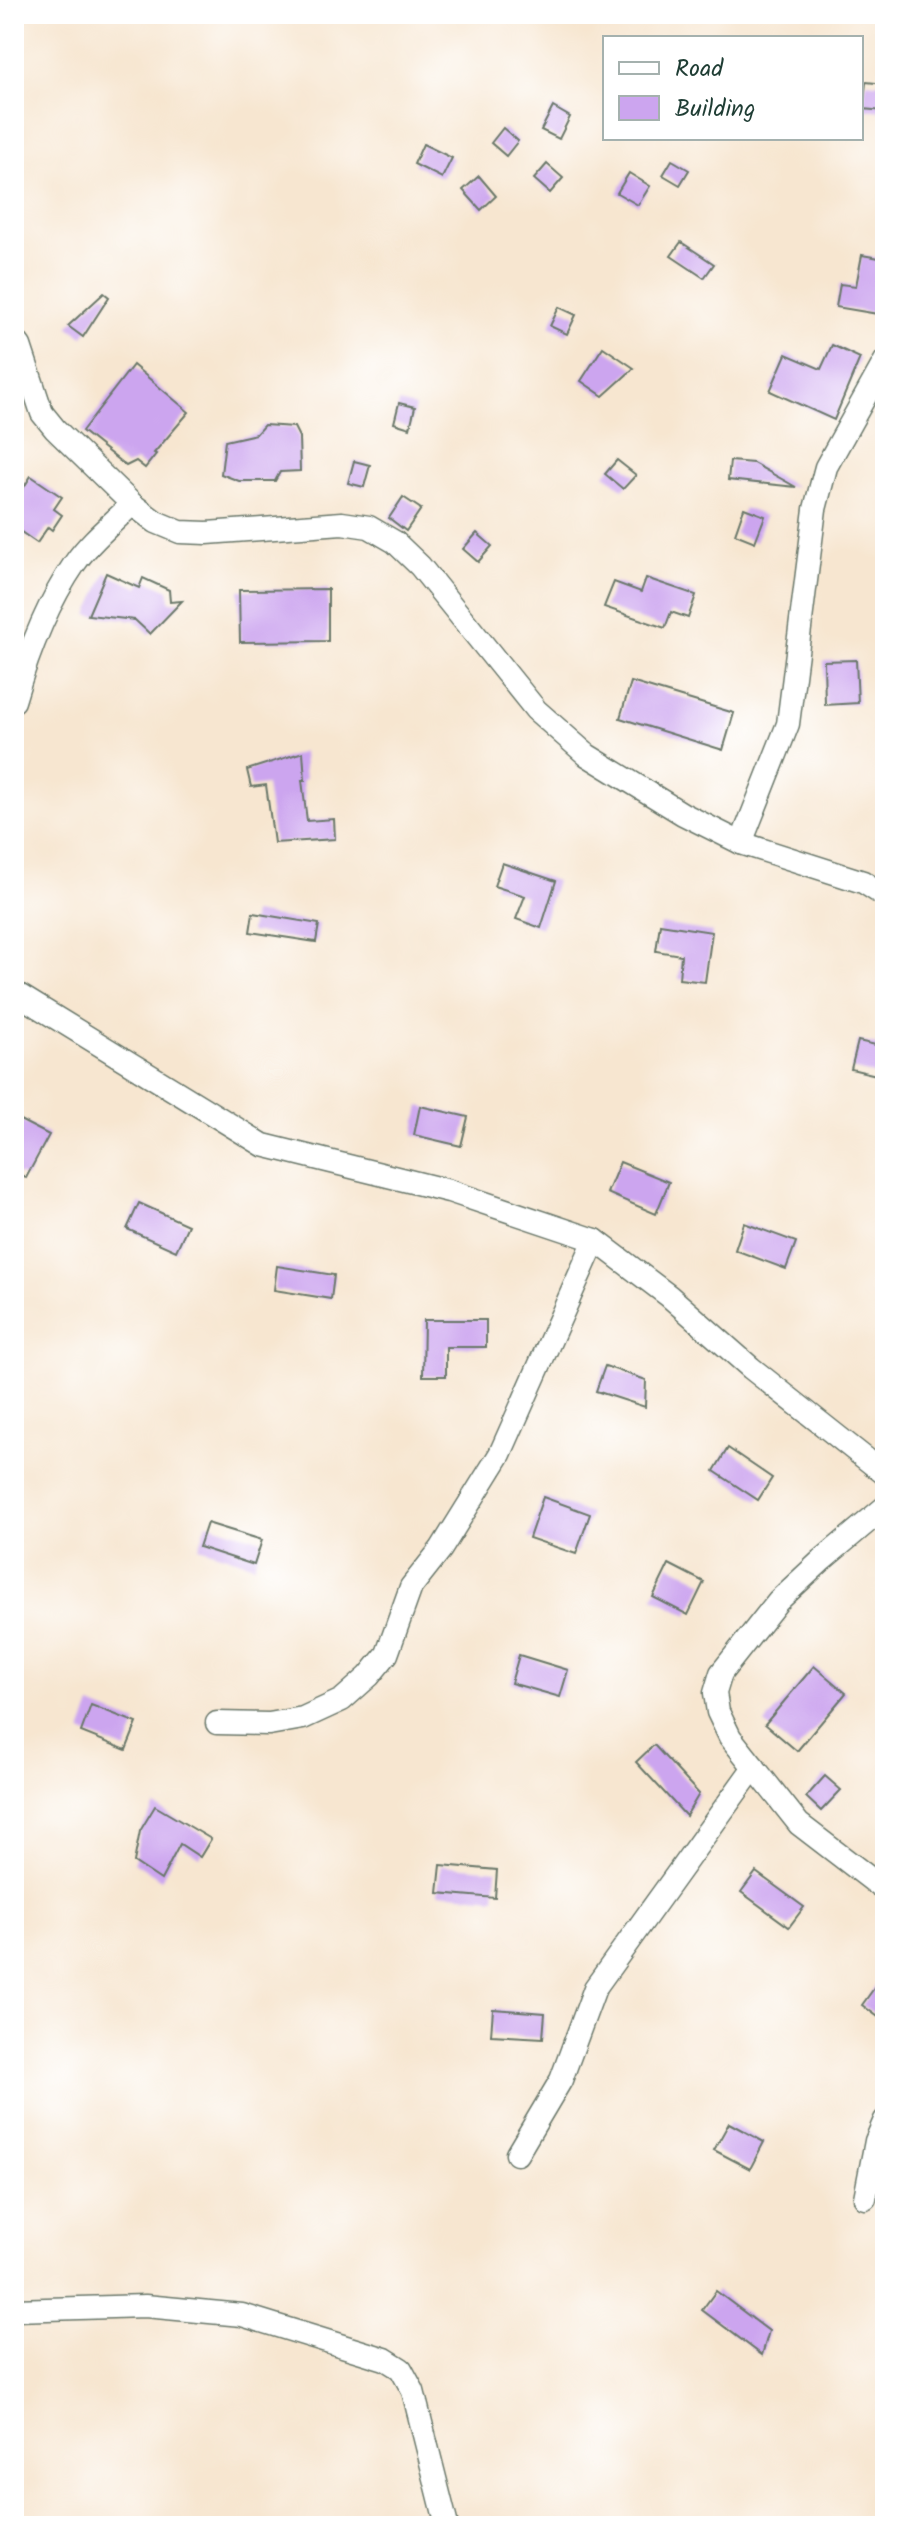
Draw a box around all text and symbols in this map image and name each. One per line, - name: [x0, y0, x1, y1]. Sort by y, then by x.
- legend: [603, 36, 863, 140]
- text: Road: [675, 50, 724, 89]
- text: Building: [675, 90, 755, 129]

